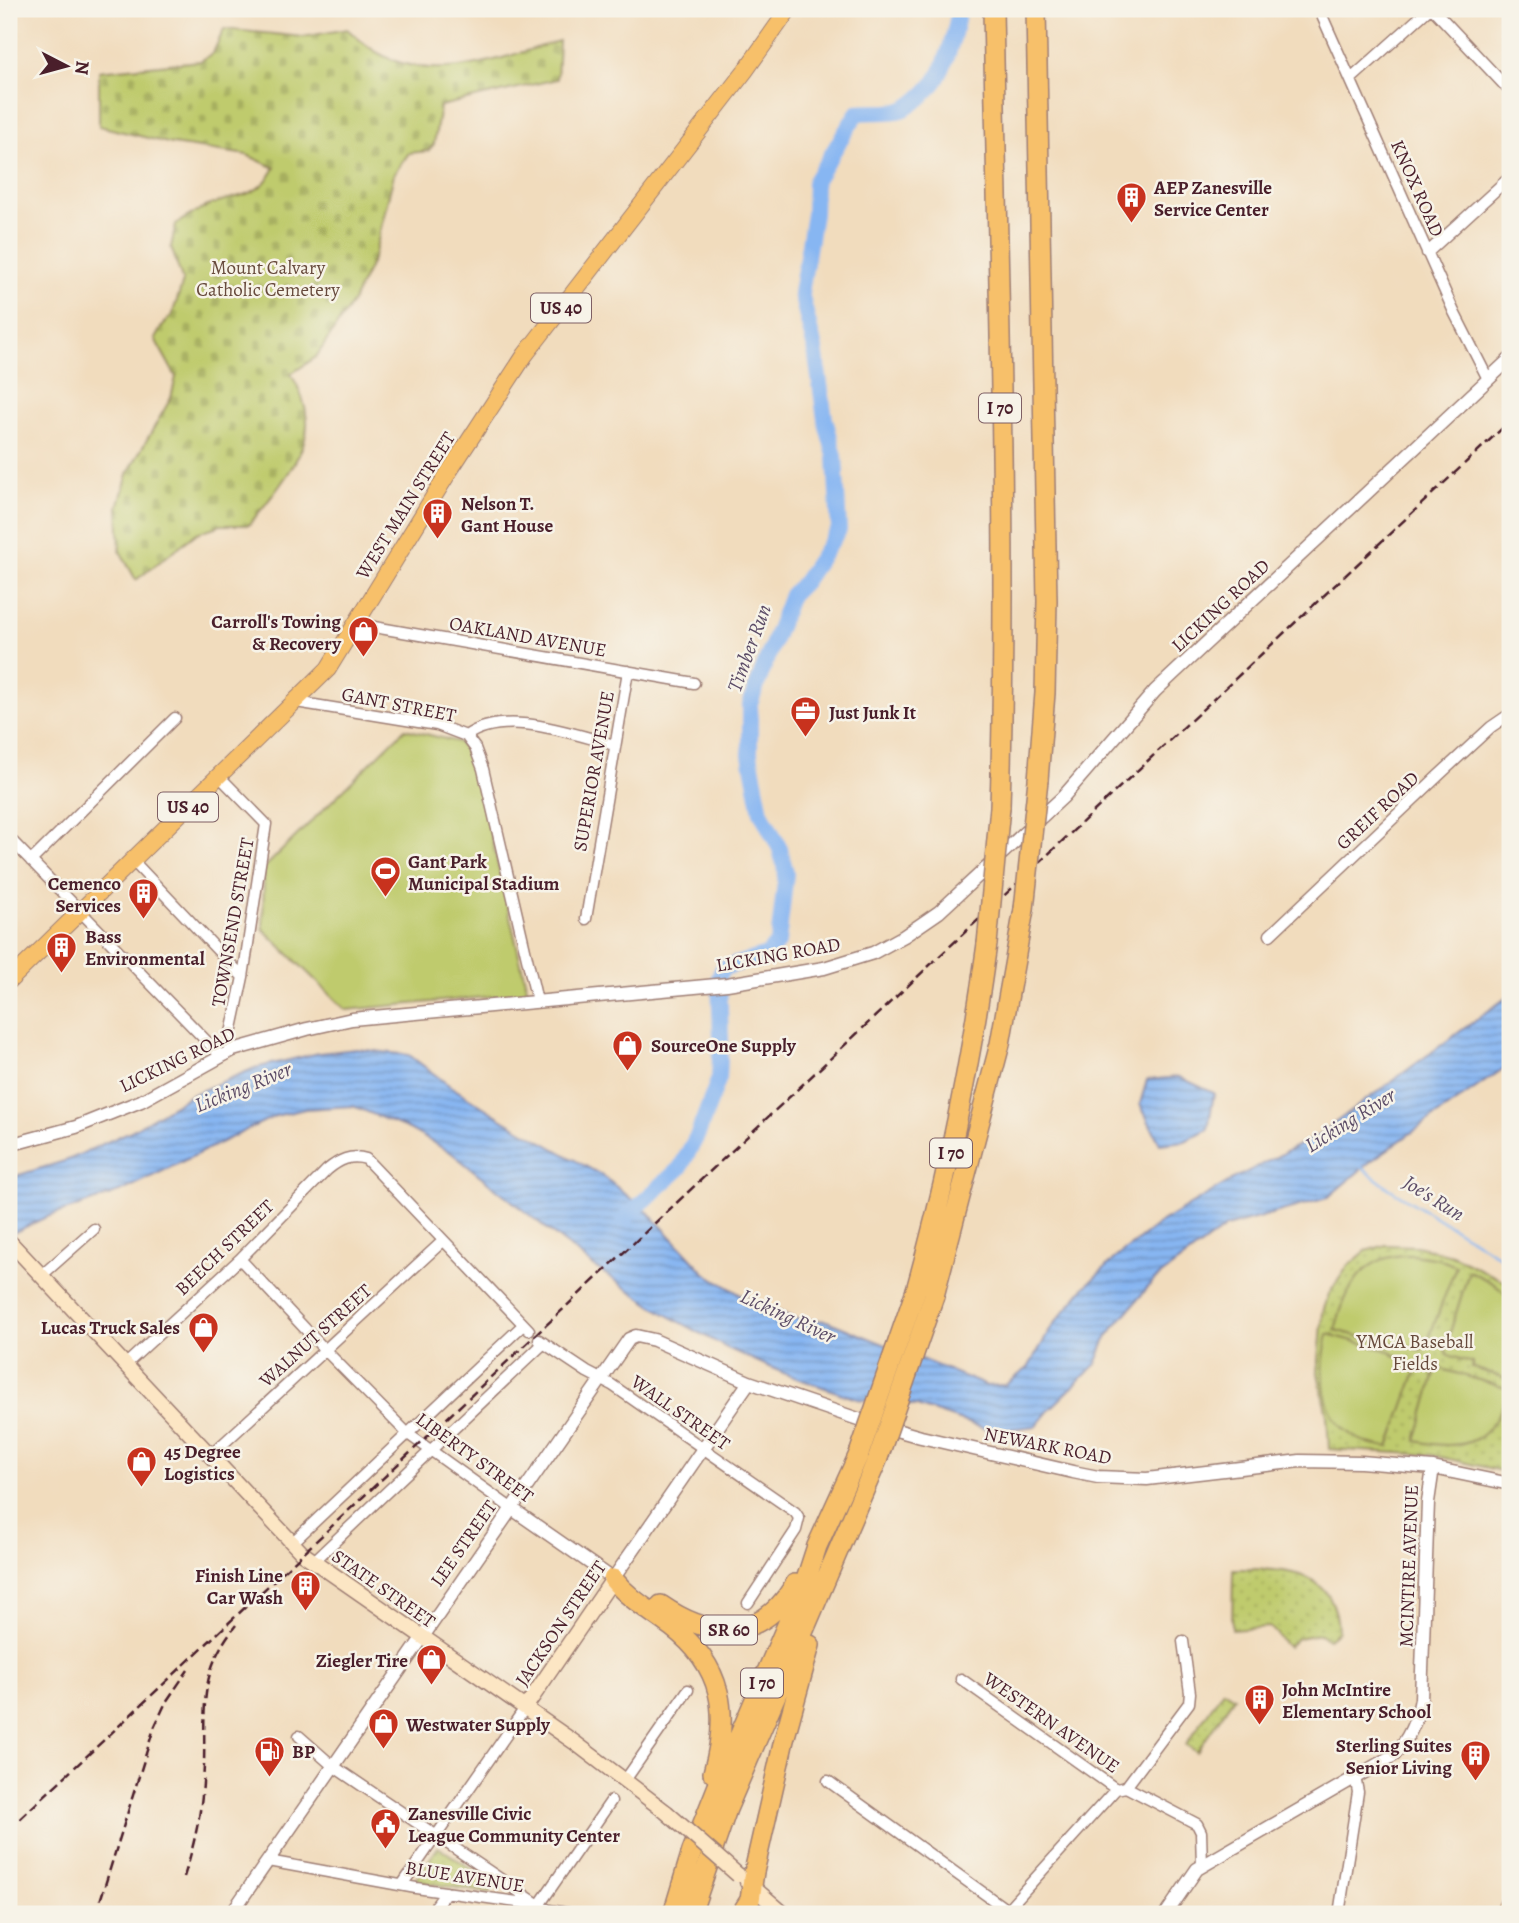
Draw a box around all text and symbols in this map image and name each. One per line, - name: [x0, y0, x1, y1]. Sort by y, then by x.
- north arrow: [32, 32, 102, 102]
- text: N: [68, 59, 96, 76]
- street label: KNOX ROAD: [1384, 136, 1450, 241]
- place label: AEP Zanesville Service Center: [1153, 175, 1272, 223]
- building icon: AEP Zanesville Service Center: [1114, 181, 1148, 225]
- park label: Mount Calvary Catholic Cemetery: [196, 255, 340, 303]
- road number: US 40: [531, 294, 591, 322]
- road number: I 70: [979, 394, 1021, 422]
- street label: WEST MAIN STREET: [349, 426, 462, 585]
- place label: Nelson T. Gant House: [461, 491, 553, 539]
- building icon: Nelson T. Gant House: [421, 497, 455, 541]
- street label: LICKING ROAD: [1166, 553, 1276, 658]
- water label: Timber Run: [720, 600, 778, 696]
- place label: Carroll's Towing & Recovery: [211, 609, 342, 657]
- street label: OAKLAND AVENUE: [447, 610, 608, 664]
- shop icon: Carroll's Towing & Recovery: [347, 615, 381, 659]
- street label: GANT STREET: [339, 681, 459, 729]
- street label: SUPERIOR AVENUE: [567, 689, 621, 854]
- office icon: Just Junk It: [789, 695, 823, 739]
- place label: Just Junk It: [829, 700, 917, 726]
- street label: GREIF ROAD: [1331, 766, 1425, 856]
- road number: US 40: [158, 792, 218, 822]
- street label: TOWNSEND STREET: [205, 835, 261, 1009]
- place label: Gant Park Municipal Stadium: [408, 849, 560, 897]
- sports icon: Gant Park Municipal Stadium: [368, 855, 402, 899]
- place label: Cemenco Services: [48, 871, 121, 919]
- building icon: Cemenco Services: [127, 877, 161, 921]
- place label: Bass Environmental: [85, 924, 205, 972]
- building icon: Bass Environmental: [45, 930, 79, 974]
- street label: LICKING ROAD: [714, 931, 842, 979]
- street label: LICKING ROAD: [115, 1021, 240, 1099]
- shop icon: SourceOne Supply: [611, 1028, 645, 1072]
- place label: SourceOne Supply: [651, 1033, 797, 1059]
- water label: Licking River: [190, 1055, 296, 1119]
- water label: Licking River: [1299, 1081, 1401, 1159]
- road number: I 70: [930, 1138, 972, 1168]
- water label: Joe's Run: [1397, 1168, 1470, 1228]
- street label: BEECH STREET: [170, 1193, 280, 1302]
- street label: WALNUT STREET: [253, 1278, 378, 1394]
- water label: Licking River: [736, 1282, 841, 1351]
- shop icon: Lucas Truck Sales: [186, 1310, 220, 1354]
- place label: Lucas Truck Sales: [41, 1315, 180, 1341]
- park label: YMCA Baseball Fields: [1356, 1329, 1474, 1377]
- street label: WALL STREET: [625, 1368, 736, 1457]
- street label: LIBERTY STREET: [410, 1406, 539, 1510]
- street label: NEWARK ROAD: [982, 1421, 1114, 1471]
- place label: 45 Degree Logistics: [164, 1439, 241, 1487]
- shop icon: 45 Degree Logistics: [124, 1445, 158, 1489]
- street label: MCINTIRE AVENUE: [1393, 1484, 1425, 1648]
- street label: LEE STREET: [424, 1495, 504, 1592]
- street label: STATE STREET: [326, 1544, 441, 1634]
- street label: JACKSON STREET: [509, 1555, 613, 1691]
- place label: Finish Line Car Wash: [195, 1563, 283, 1611]
- building icon: Finish Line Car Wash: [289, 1569, 323, 1613]
- road number: SR 60: [701, 1616, 757, 1644]
- shop icon: Ziegler Tire: [414, 1643, 448, 1687]
- place label: Ziegler Tire: [316, 1648, 408, 1674]
- street label: WESTERN AVENUE: [977, 1666, 1125, 1780]
- road number: I 70: [741, 1668, 783, 1698]
- place label: John McIntire Elementary School: [1282, 1677, 1431, 1725]
- building icon: John McIntire Elementary School: [1242, 1683, 1276, 1727]
- shop icon: Westwater Supply: [366, 1707, 400, 1751]
- place label: Westwater Supply: [405, 1712, 551, 1738]
- place label: Sterling Suites Senior Living: [1336, 1733, 1452, 1781]
- fuel station icon: BP: [252, 1734, 286, 1778]
- place label: BP: [292, 1739, 315, 1765]
- building icon: Sterling Suites Senior Living: [1458, 1739, 1492, 1783]
- place label: Zanesville Civic League Community Center: [408, 1801, 620, 1849]
- public building icon: Zanesville Civic League Community Center: [368, 1807, 402, 1851]
- street label: BLUE AVENUE: [404, 1855, 526, 1899]

